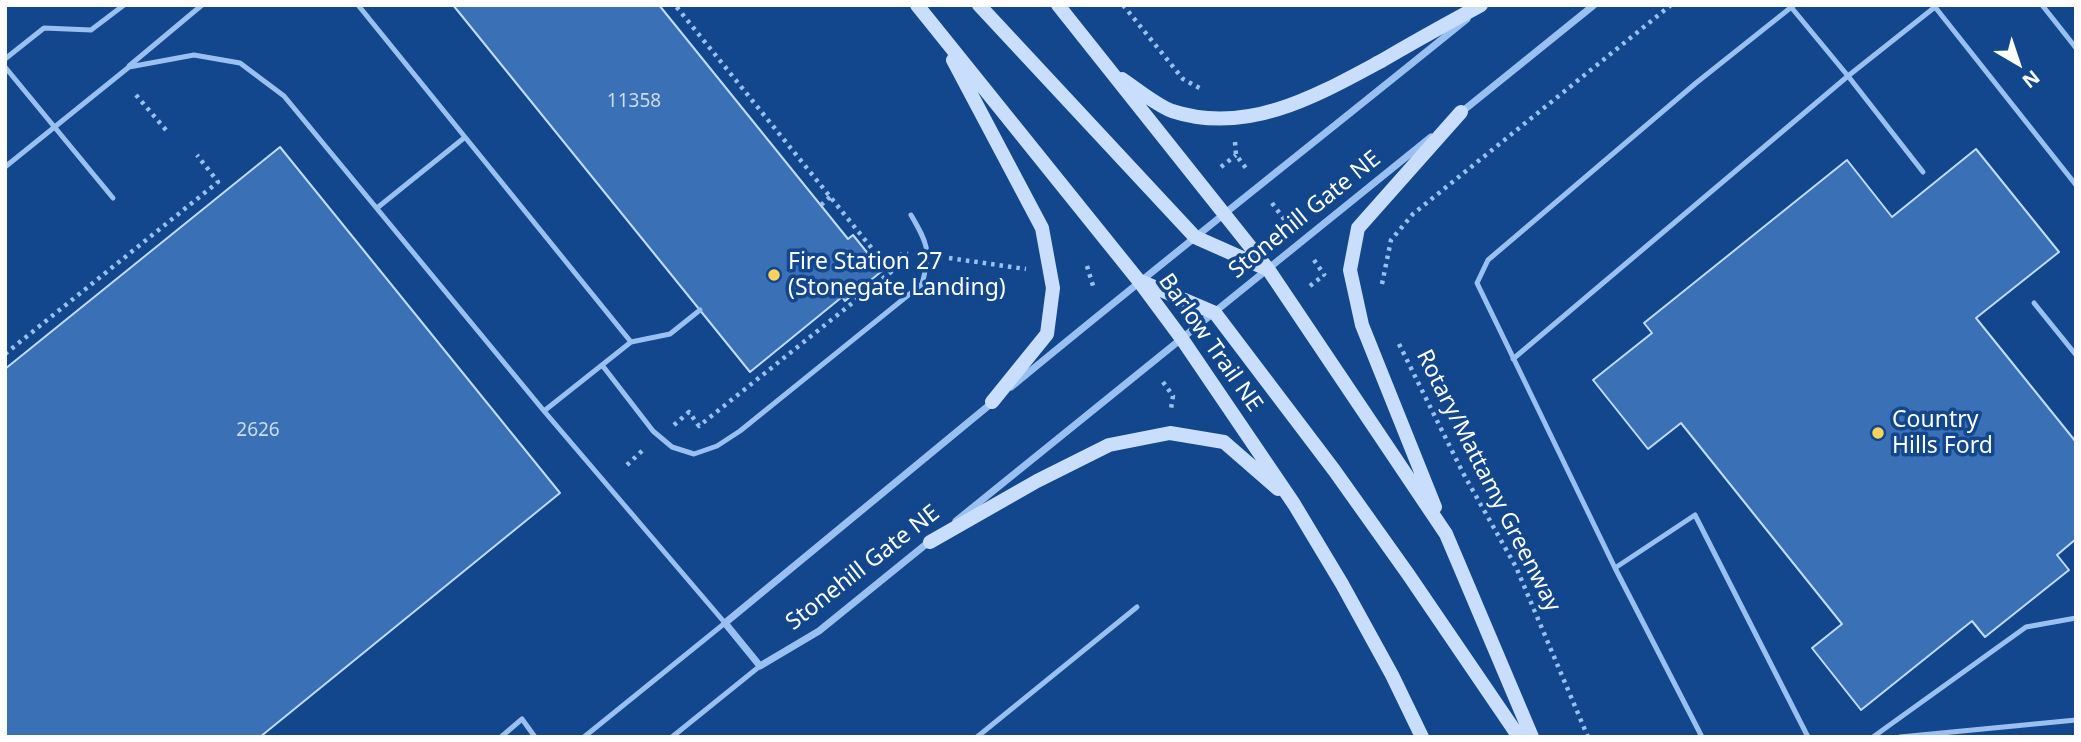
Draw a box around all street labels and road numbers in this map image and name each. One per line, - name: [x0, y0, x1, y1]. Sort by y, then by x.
- street label: Stonehill Gate NE: [1224, 145, 1386, 285]
- street label: Barlow Trail NE: [1152, 269, 1268, 417]
- street label: Rotary/Mattamy Greenway: [1410, 345, 1566, 617]
- street label: Stonehill Gate NE: [781, 500, 945, 636]

